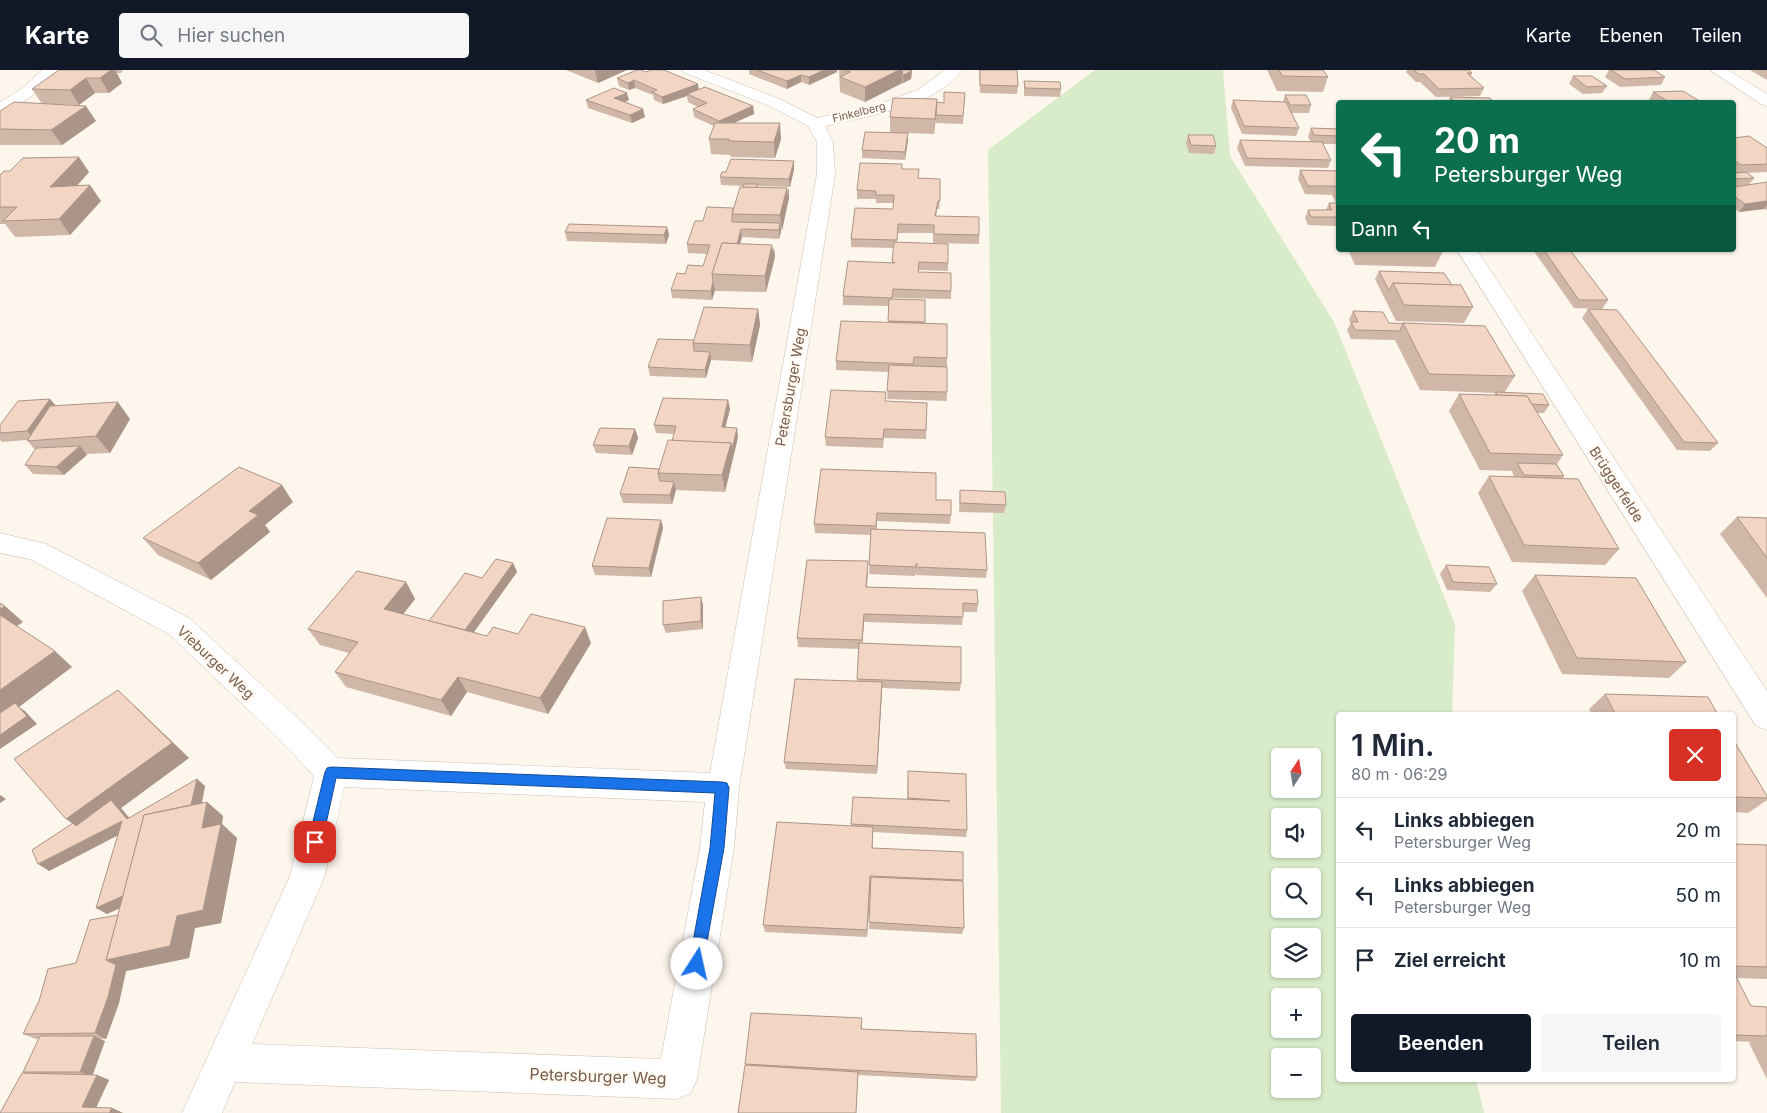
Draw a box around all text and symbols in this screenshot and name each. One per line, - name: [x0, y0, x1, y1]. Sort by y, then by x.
- search box: [119, 13, 469, 58]
- text: Karte: [25, 21, 89, 50]
- icon: search: [137, 21, 165, 49]
- text: Hier suchen: [177, 24, 285, 47]
- text: Karte: [1526, 25, 1571, 46]
- text: Ebenen: [1599, 25, 1663, 46]
- text: Teilen: [1691, 25, 1742, 46]
- street label: Finkelberg: [831, 99, 887, 125]
- text: 20 m: [1434, 119, 1520, 161]
- icon: left: [1351, 120, 1416, 185]
- text: Petersburger Weg: [1434, 161, 1623, 187]
- icon: left: [1408, 215, 1436, 243]
- text: Dann: [1351, 218, 1398, 241]
- street label: Petersburger Weg: [771, 326, 809, 448]
- street label: Brüggerfelde: [1586, 443, 1648, 525]
- street label: Vieburger Weg: [174, 622, 258, 702]
- text: 1 Min.: [1351, 727, 1435, 763]
- button: close: [1669, 729, 1721, 781]
- north arrow: [1271, 748, 1321, 798]
- map controls: [1271, 748, 1321, 1098]
- text: 80 m · 06:29: [1351, 764, 1447, 784]
- button: sound: [1271, 808, 1321, 858]
- text: Links abbiegen: [1394, 809, 1535, 832]
- icon: left: [1351, 816, 1379, 844]
- text: 20 m: [1675, 819, 1721, 842]
- pin: [294, 821, 336, 863]
- icon: arrive: [301, 828, 329, 856]
- text: Petersburger Weg: [1394, 832, 1531, 852]
- button: search: [1271, 868, 1321, 918]
- text: Links abbiegen: [1394, 874, 1535, 897]
- icon: left: [1351, 881, 1379, 909]
- text: 50 m: [1675, 884, 1721, 907]
- text: Petersburger Weg: [1394, 897, 1531, 917]
- button: layers: [1271, 928, 1321, 978]
- position arrow: [670, 937, 722, 989]
- icon: arrive: [1351, 946, 1379, 974]
- text: Ziel erreicht: [1394, 949, 1506, 972]
- text: 10 m: [1679, 949, 1721, 972]
- button: +: [1271, 988, 1321, 1038]
- button: Beenden: [1351, 1014, 1531, 1072]
- button: Teilen: [1541, 1014, 1721, 1072]
- button: −: [1271, 1048, 1321, 1098]
- street label: Petersburger Weg: [529, 1064, 667, 1088]

